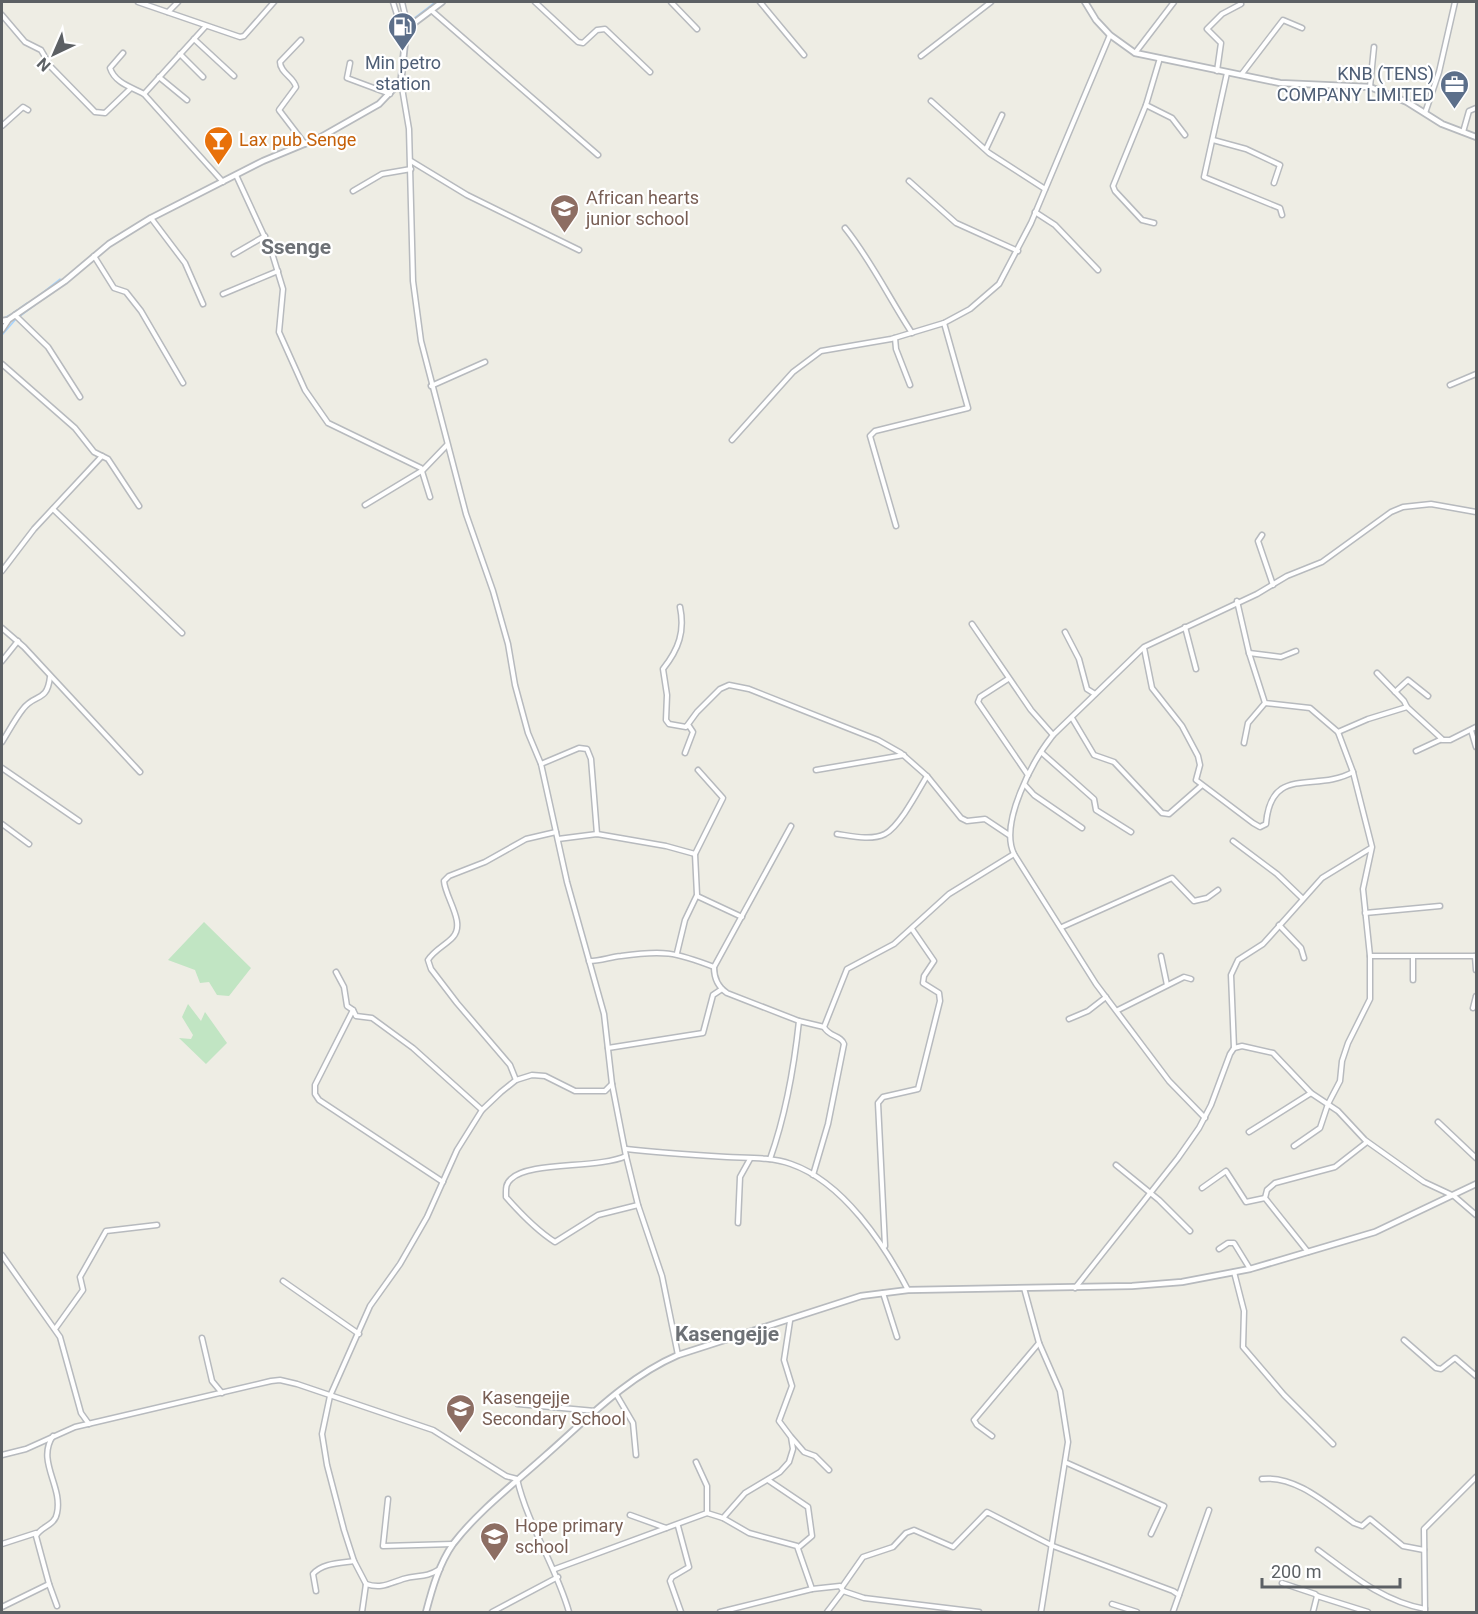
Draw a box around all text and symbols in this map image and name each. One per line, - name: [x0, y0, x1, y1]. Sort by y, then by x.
- fuel station icon: Min petro station: [387, 10, 419, 52]
- north arrow: [24, 24, 84, 84]
- place label: Min petro station: [365, 52, 441, 94]
- text: N: [33, 54, 55, 75]
- place label: KNB (TENS) COMPANY LIMITED: [1277, 63, 1434, 105]
- office icon: KNB (TENS) COMPANY LIMITED: [1439, 68, 1471, 110]
- bar icon: Lax pub Senge: [202, 124, 234, 166]
- place label: Lax pub Senge: [239, 129, 356, 150]
- place label: African hearts junior school: [585, 187, 699, 229]
- school or university icon: African hearts junior school: [549, 192, 581, 234]
- district label: Ssenge: [261, 235, 331, 259]
- district label: Kasengejje: [675, 1322, 779, 1346]
- place label: Kasengejje Secondary School: [482, 1387, 626, 1429]
- school or university icon: Kasengejje Secondary School: [445, 1392, 477, 1434]
- place label: Hope primary school: [515, 1515, 624, 1557]
- school or university icon: Hope primary school: [478, 1520, 510, 1562]
- scale bar: [1262, 1551, 1400, 1589]
- text: 200 m: [1271, 1561, 1322, 1582]

